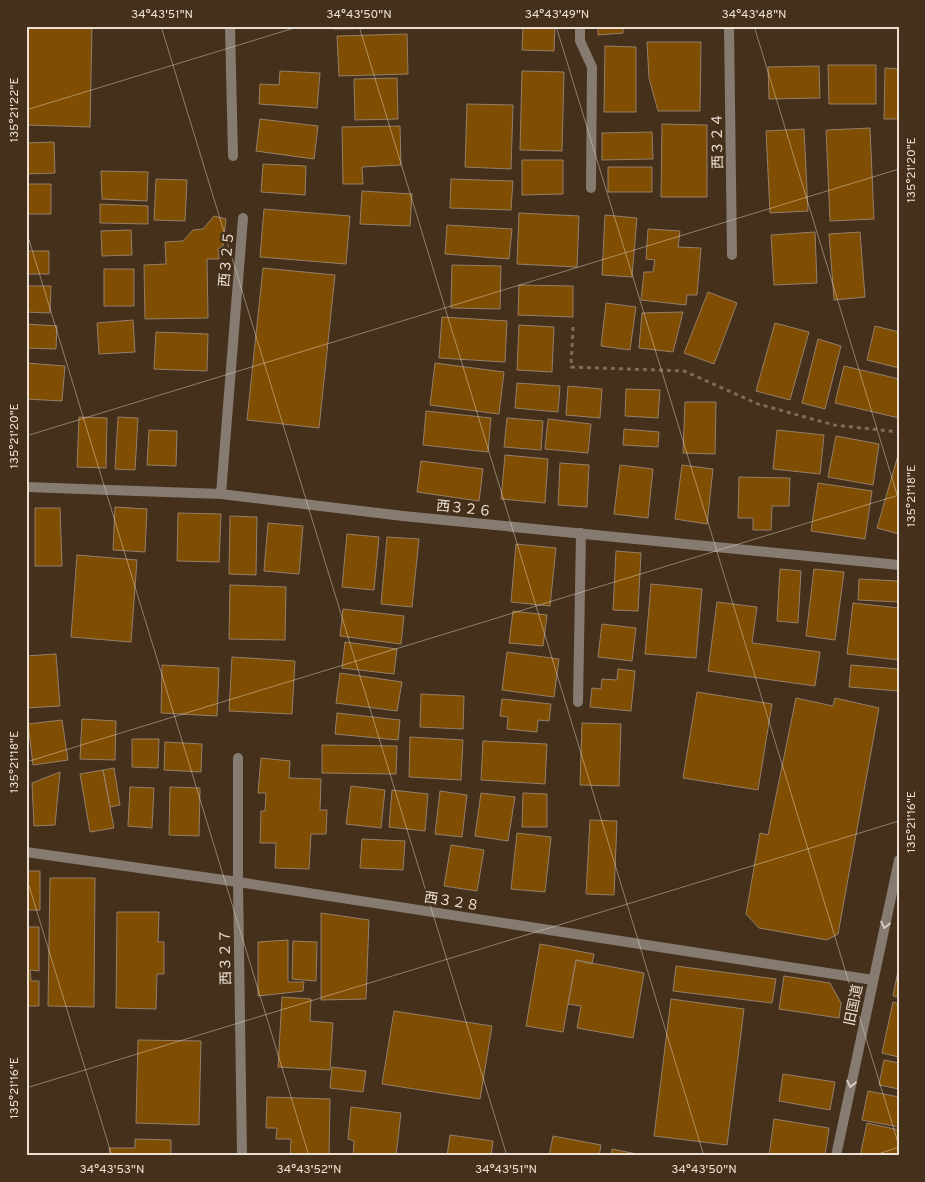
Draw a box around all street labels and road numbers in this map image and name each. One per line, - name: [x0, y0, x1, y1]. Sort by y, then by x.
- street label: 西３２４: [710, 113, 727, 169]
- street label: 西３２５: [217, 230, 238, 288]
- street label: 西３２６: [435, 498, 493, 521]
- street label: 西３２８: [423, 890, 481, 915]
- street label: 西３２７: [218, 929, 235, 985]
- street label: 旧国道: [842, 983, 867, 1028]

